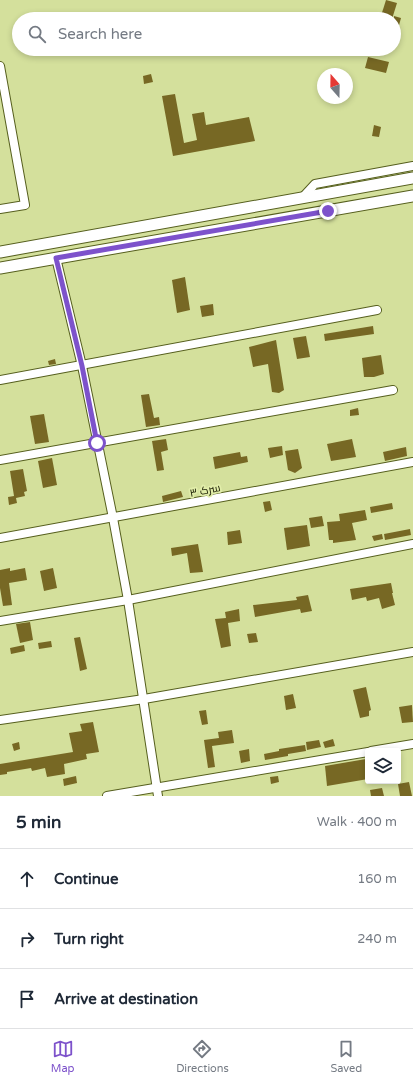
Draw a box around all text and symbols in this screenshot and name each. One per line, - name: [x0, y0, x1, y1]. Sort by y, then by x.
- search box: [12, 12, 401, 56]
- icon: search: [26, 23, 48, 45]
- text: Search here: [58, 25, 142, 43]
- north arrow: [317, 68, 353, 104]
- route end: [319, 202, 337, 220]
- route start: [88, 434, 106, 452]
- street label: سرک ۳: [189, 481, 222, 500]
- map controls: [365, 748, 401, 784]
- button: layers: [365, 748, 401, 784]
- text: 5 min: [16, 812, 61, 833]
- text: Walk · 400 m: [317, 814, 397, 830]
- icon: ahead: [16, 868, 38, 890]
- text: Continue: [54, 870, 118, 888]
- text: 160 m: [357, 871, 397, 887]
- icon: right: [16, 928, 38, 950]
- text: Turn right: [54, 930, 124, 948]
- text: 240 m: [357, 931, 397, 947]
- icon: arrive: [16, 988, 38, 1010]
- text: Arrive at destination: [54, 990, 198, 1008]
- tab: Map: [51, 1038, 75, 1075]
- tab: Directions: [176, 1038, 229, 1075]
- tab: Saved: [330, 1038, 362, 1075]

